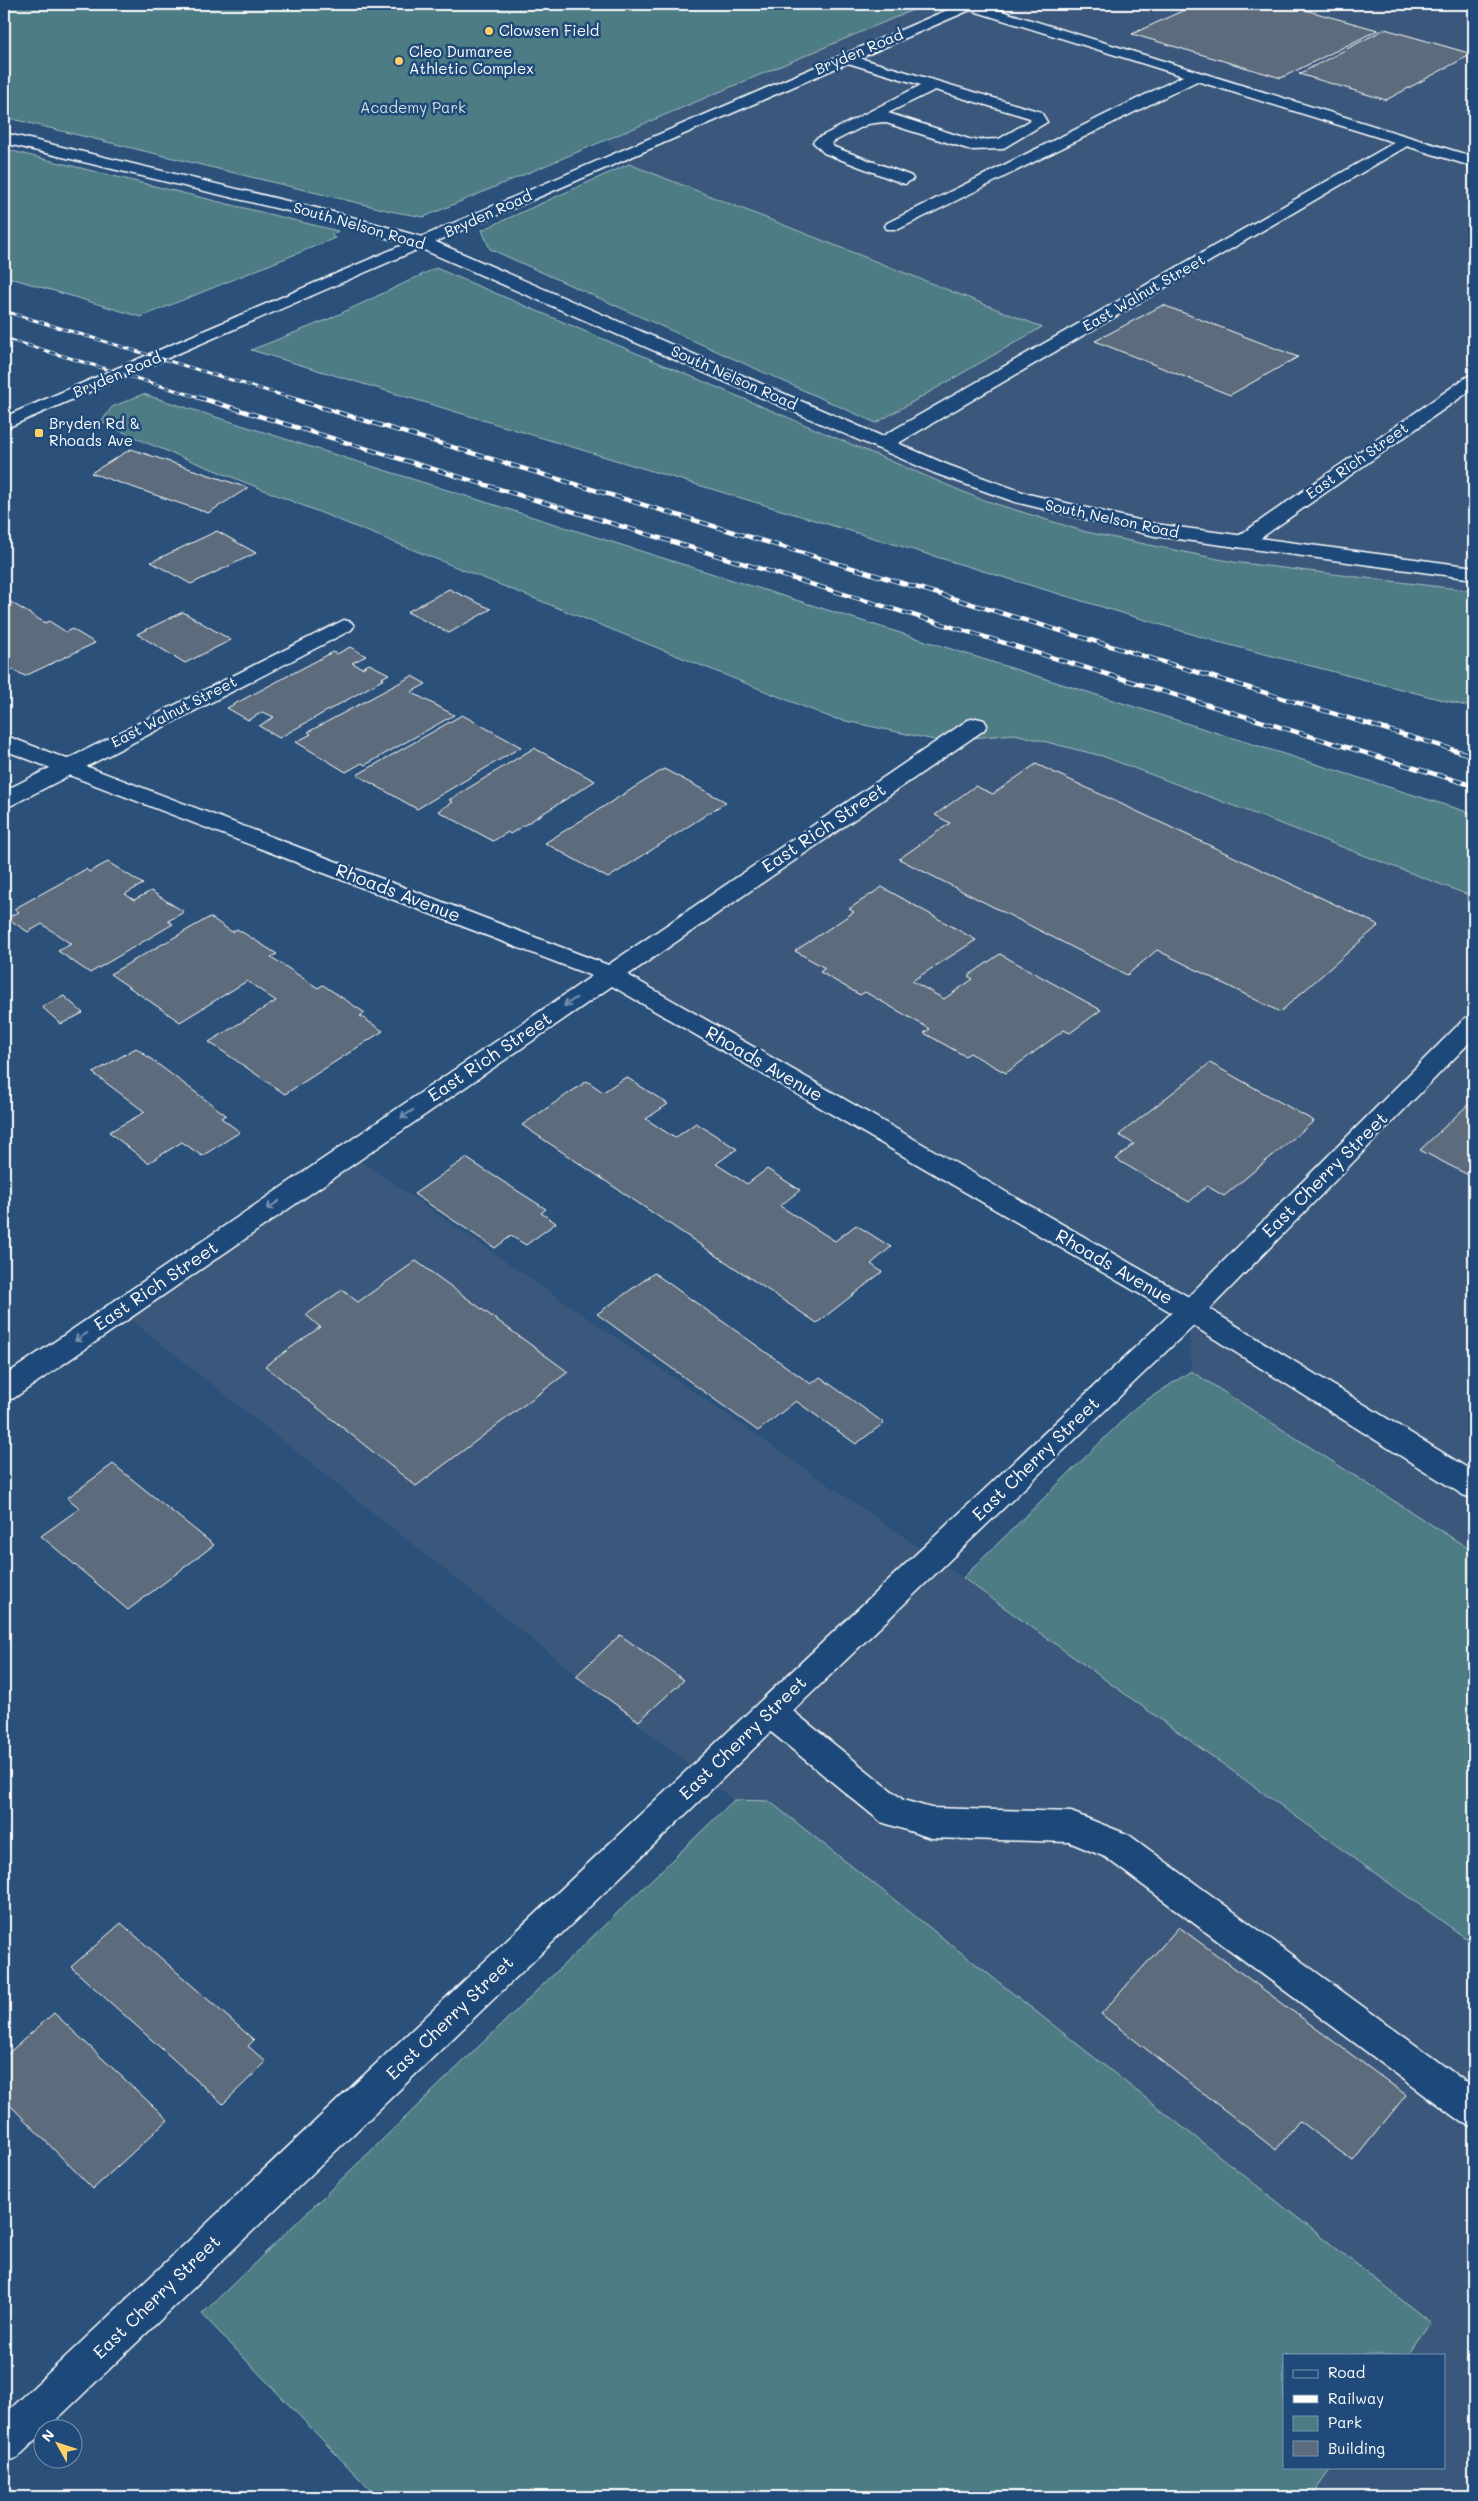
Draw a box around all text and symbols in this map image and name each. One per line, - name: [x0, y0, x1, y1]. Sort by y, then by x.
- place label: Clowsen Field: [499, 20, 599, 40]
- street label: Bryden Road: [811, 24, 906, 79]
- marker: Clowsen Field: [483, 25, 495, 37]
- place label: Cleo Dumaree Athletic Complex: [409, 41, 534, 78]
- marker: Cleo Dumaree Athletic Complex: [393, 55, 405, 67]
- park label: Academy Park: [360, 97, 466, 117]
- street label: Bryden Road: [441, 185, 535, 241]
- street label: South Nelson Road: [291, 197, 427, 253]
- street label: East Walnut Street: [1078, 249, 1209, 335]
- street label: South Nelson Road: [668, 340, 801, 414]
- street label: Bryden Road: [69, 347, 164, 402]
- place label: Bryden Rd & Rhoads Ave: [49, 413, 140, 450]
- street label: East Rich Street: [1301, 417, 1412, 503]
- marker: Bryden Rd & Rhoads Ave: [33, 427, 45, 439]
- street label: South Nelson Road: [1044, 494, 1181, 542]
- street label: East Walnut Street: [107, 671, 240, 751]
- street label: East Rich Street: [757, 777, 890, 878]
- street label: Rhoads Avenue: [333, 857, 464, 927]
- one-way arrow: [563, 997, 577, 1007]
- street label: East Rich Street: [423, 1006, 556, 1107]
- street label: Rhoads Avenue: [701, 1020, 828, 1106]
- street label: East Cherry Street: [1256, 1106, 1392, 1242]
- one-way arrow: [400, 1109, 414, 1119]
- one-way arrow: [266, 1200, 280, 1210]
- street label: Rhoads Avenue: [1051, 1223, 1178, 1309]
- street label: East Rich Street: [89, 1235, 222, 1336]
- one-way arrow: [74, 1332, 88, 1342]
- street label: East Cherry Street: [966, 1391, 1104, 1525]
- street label: East Cherry Street: [673, 1670, 811, 1804]
- street label: East Cherry Street: [380, 1950, 518, 2084]
- street label: East Cherry Street: [87, 2229, 225, 2363]
- legend: [1283, 2354, 1446, 2468]
- text: Road: [1328, 2362, 1365, 2382]
- text: Railway: [1328, 2388, 1384, 2408]
- text: Park: [1328, 2412, 1362, 2432]
- north arrow: [32, 2418, 82, 2468]
- text: N: [37, 2425, 58, 2446]
- text: Building: [1328, 2438, 1385, 2458]

